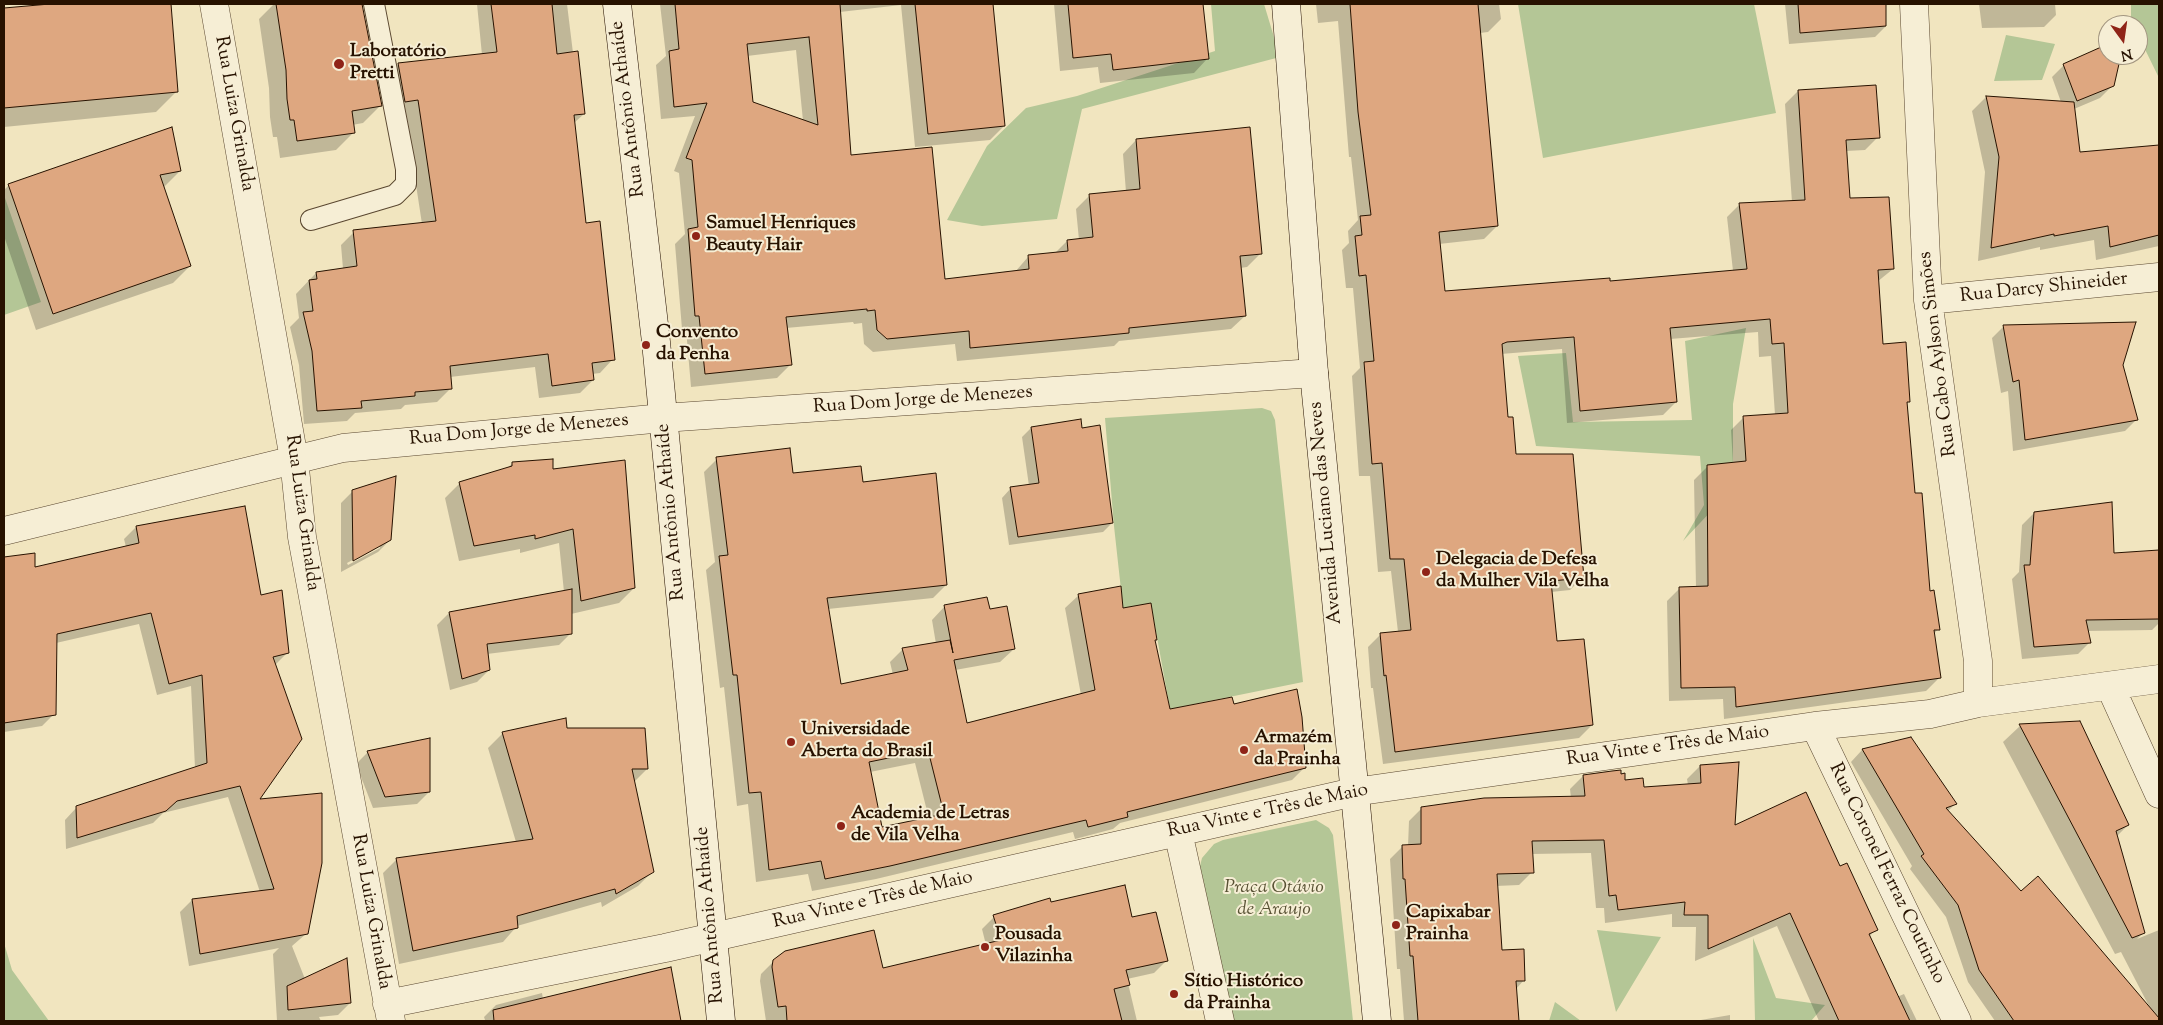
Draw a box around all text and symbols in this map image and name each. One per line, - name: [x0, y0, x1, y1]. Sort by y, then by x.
- north arrow: [2098, 15, 2148, 65]
- street label: Rua Antônio Athaíde: [607, 20, 651, 198]
- street label: Rua Luiza Grinalda: [208, 35, 258, 193]
- place label: Laboratório Pretti: [350, 42, 446, 86]
- text: N: [2119, 43, 2134, 65]
- marker: Laboratório Pretti: [332, 57, 346, 71]
- place label: Samuel Henriques Beauty Hair: [706, 214, 856, 258]
- marker: Samuel Henriques Beauty Hair: [690, 230, 702, 242]
- street label: Rua Cabo Aylson Simões: [1915, 250, 1963, 458]
- street label: Rua Darcy Shineider: [1959, 269, 2129, 309]
- place label: Convento da Penha: [656, 323, 738, 367]
- marker: Convento da Penha: [640, 339, 652, 351]
- street label: Rua Dom Jorge de Menezes: [812, 382, 1034, 420]
- street label: Avenida Luciano das Neves: [1306, 401, 1348, 625]
- street label: Rua Dom Jorge de Menezes: [408, 410, 630, 452]
- street label: Rua Antônio Athaíde: [653, 423, 691, 601]
- street label: Rua Luiza Grinalda: [279, 434, 323, 592]
- place label: Delegacia de Defesa da Mulher Vila Velha: [1436, 550, 1609, 594]
- marker: Delegacia de Defesa da Mulher Vila Velha: [1420, 566, 1432, 578]
- place label: Universidade Aberta do Brasil: [801, 720, 933, 764]
- street label: Rua Vinte e Três de Maio: [1565, 721, 1771, 773]
- place label: Armazém da Prainha: [1254, 728, 1340, 772]
- marker: Universidade Aberta do Brasil: [785, 736, 797, 748]
- marker: Armazém da Prainha: [1238, 744, 1250, 756]
- street label: Rua Coronel Ferraz Coutinho: [1823, 760, 1949, 988]
- street label: Rua Vinte e Três de Maio: [1166, 780, 1370, 844]
- place label: Academia de Letras de Vila Velha: [851, 804, 1009, 848]
- marker: Academia de Letras de Vila Velha: [835, 820, 847, 832]
- street label: Rua Antônio Athaíde: [692, 826, 730, 1004]
- street label: Rua Luiza Grinalda: [345, 833, 395, 991]
- street label: Rua Vinte e Três de Maio: [771, 867, 975, 935]
- park label: Praça Otávio de Araujo: [1224, 878, 1324, 922]
- place label: Capixabar Prainha: [1406, 903, 1491, 947]
- marker: Capixabar Prainha: [1390, 919, 1402, 931]
- place label: Pousada Vilazinha: [995, 925, 1072, 969]
- marker: Pousada Vilazinha: [979, 941, 991, 953]
- place label: Sítio Histórico da Prainha: [1184, 972, 1303, 1016]
- marker: Sítio Histórico da Prainha: [1168, 988, 1180, 1000]

